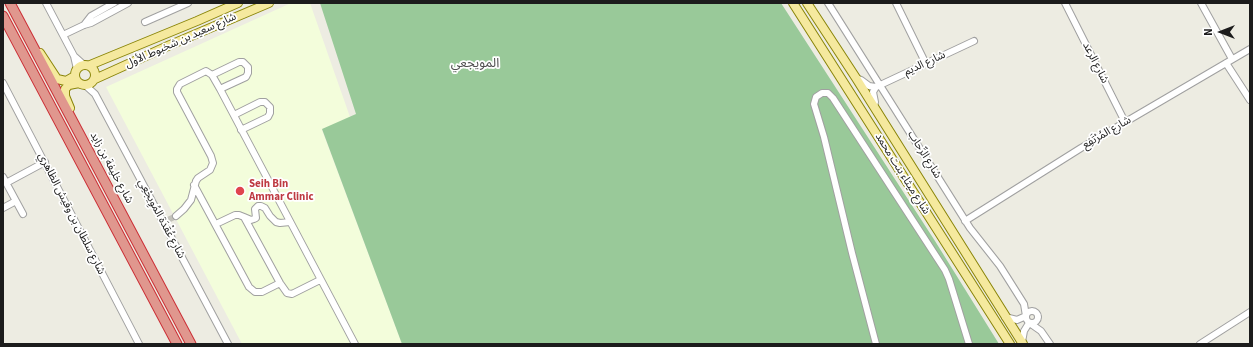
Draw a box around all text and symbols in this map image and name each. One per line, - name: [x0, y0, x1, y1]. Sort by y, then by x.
- street label: شارع سعيد بن شخبوط الأول: [123, 10, 239, 72]
- north arrow: [1201, 12, 1241, 52]
- text: N: [1201, 28, 1216, 36]
- street label: شارع الرعد: [1079, 40, 1111, 86]
- street label: شارع الديم: [902, 49, 948, 79]
- district label: المويجعي: [451, 56, 499, 72]
- street label: شارع المُرْتَفِع: [1080, 114, 1134, 152]
- street label: شارع الرِّحاب: [904, 129, 944, 181]
- street label: شارع خليفة بن زايد: [87, 130, 135, 206]
- street label: شارع ميثاء بنت محمد: [872, 131, 932, 217]
- street label: شارع سلطان بن وقيش الظاهري: [34, 151, 108, 277]
- street label: شارع عُقْدَة المُوِيجْعِي: [134, 177, 188, 261]
- place label: Seih Bin Ammar Clinic: [249, 178, 314, 204]
- marker: Seih Bin Ammar Clinic: [234, 185, 246, 197]

